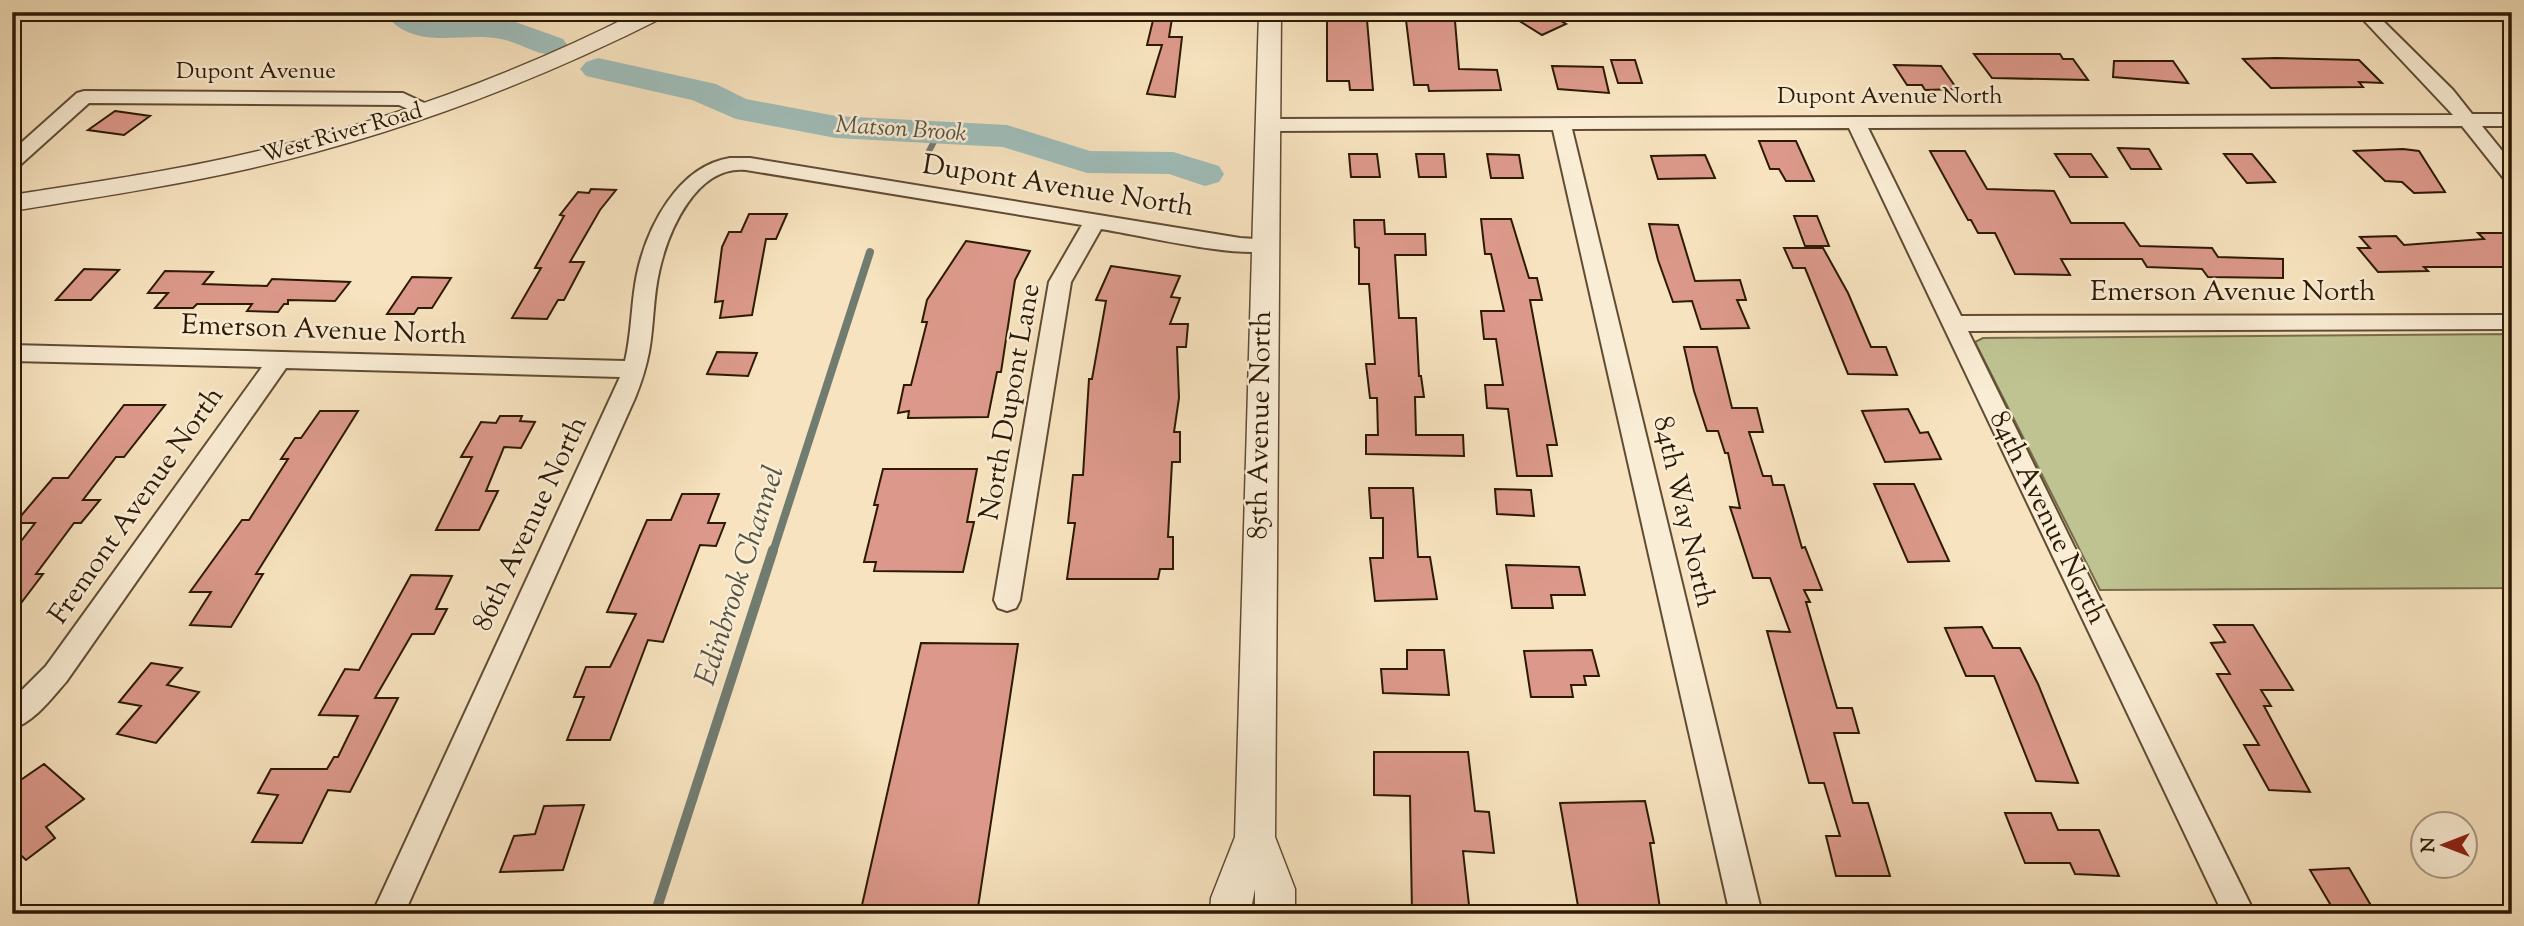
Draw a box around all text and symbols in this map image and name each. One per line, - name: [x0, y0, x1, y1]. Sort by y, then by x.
- street label: Dupont Avenue: [176, 56, 336, 89]
- street label: Dupont Avenue North: [1777, 81, 2003, 114]
- street label: West River Road: [258, 95, 426, 173]
- water label: Matson Brook: [834, 108, 968, 152]
- street label: Dupont Avenue North: [919, 146, 1197, 228]
- street label: Emerson Avenue North: [2090, 273, 2376, 313]
- street label: North Dupont Lane: [970, 280, 1052, 524]
- street label: Emerson Avenue North: [181, 306, 467, 356]
- street label: 85th Avenue North: [1239, 310, 1283, 540]
- street label: Fremont Avenue North: [40, 379, 234, 633]
- street label: 84th Avenue North: [1978, 405, 2116, 631]
- street label: 86th Avenue North: [464, 410, 598, 638]
- street label: 84th Way North: [1642, 412, 1724, 612]
- water label: Edinbrook Channel: [685, 460, 797, 692]
- north arrow: [2408, 810, 2478, 880]
- text: N: [2416, 837, 2443, 853]

